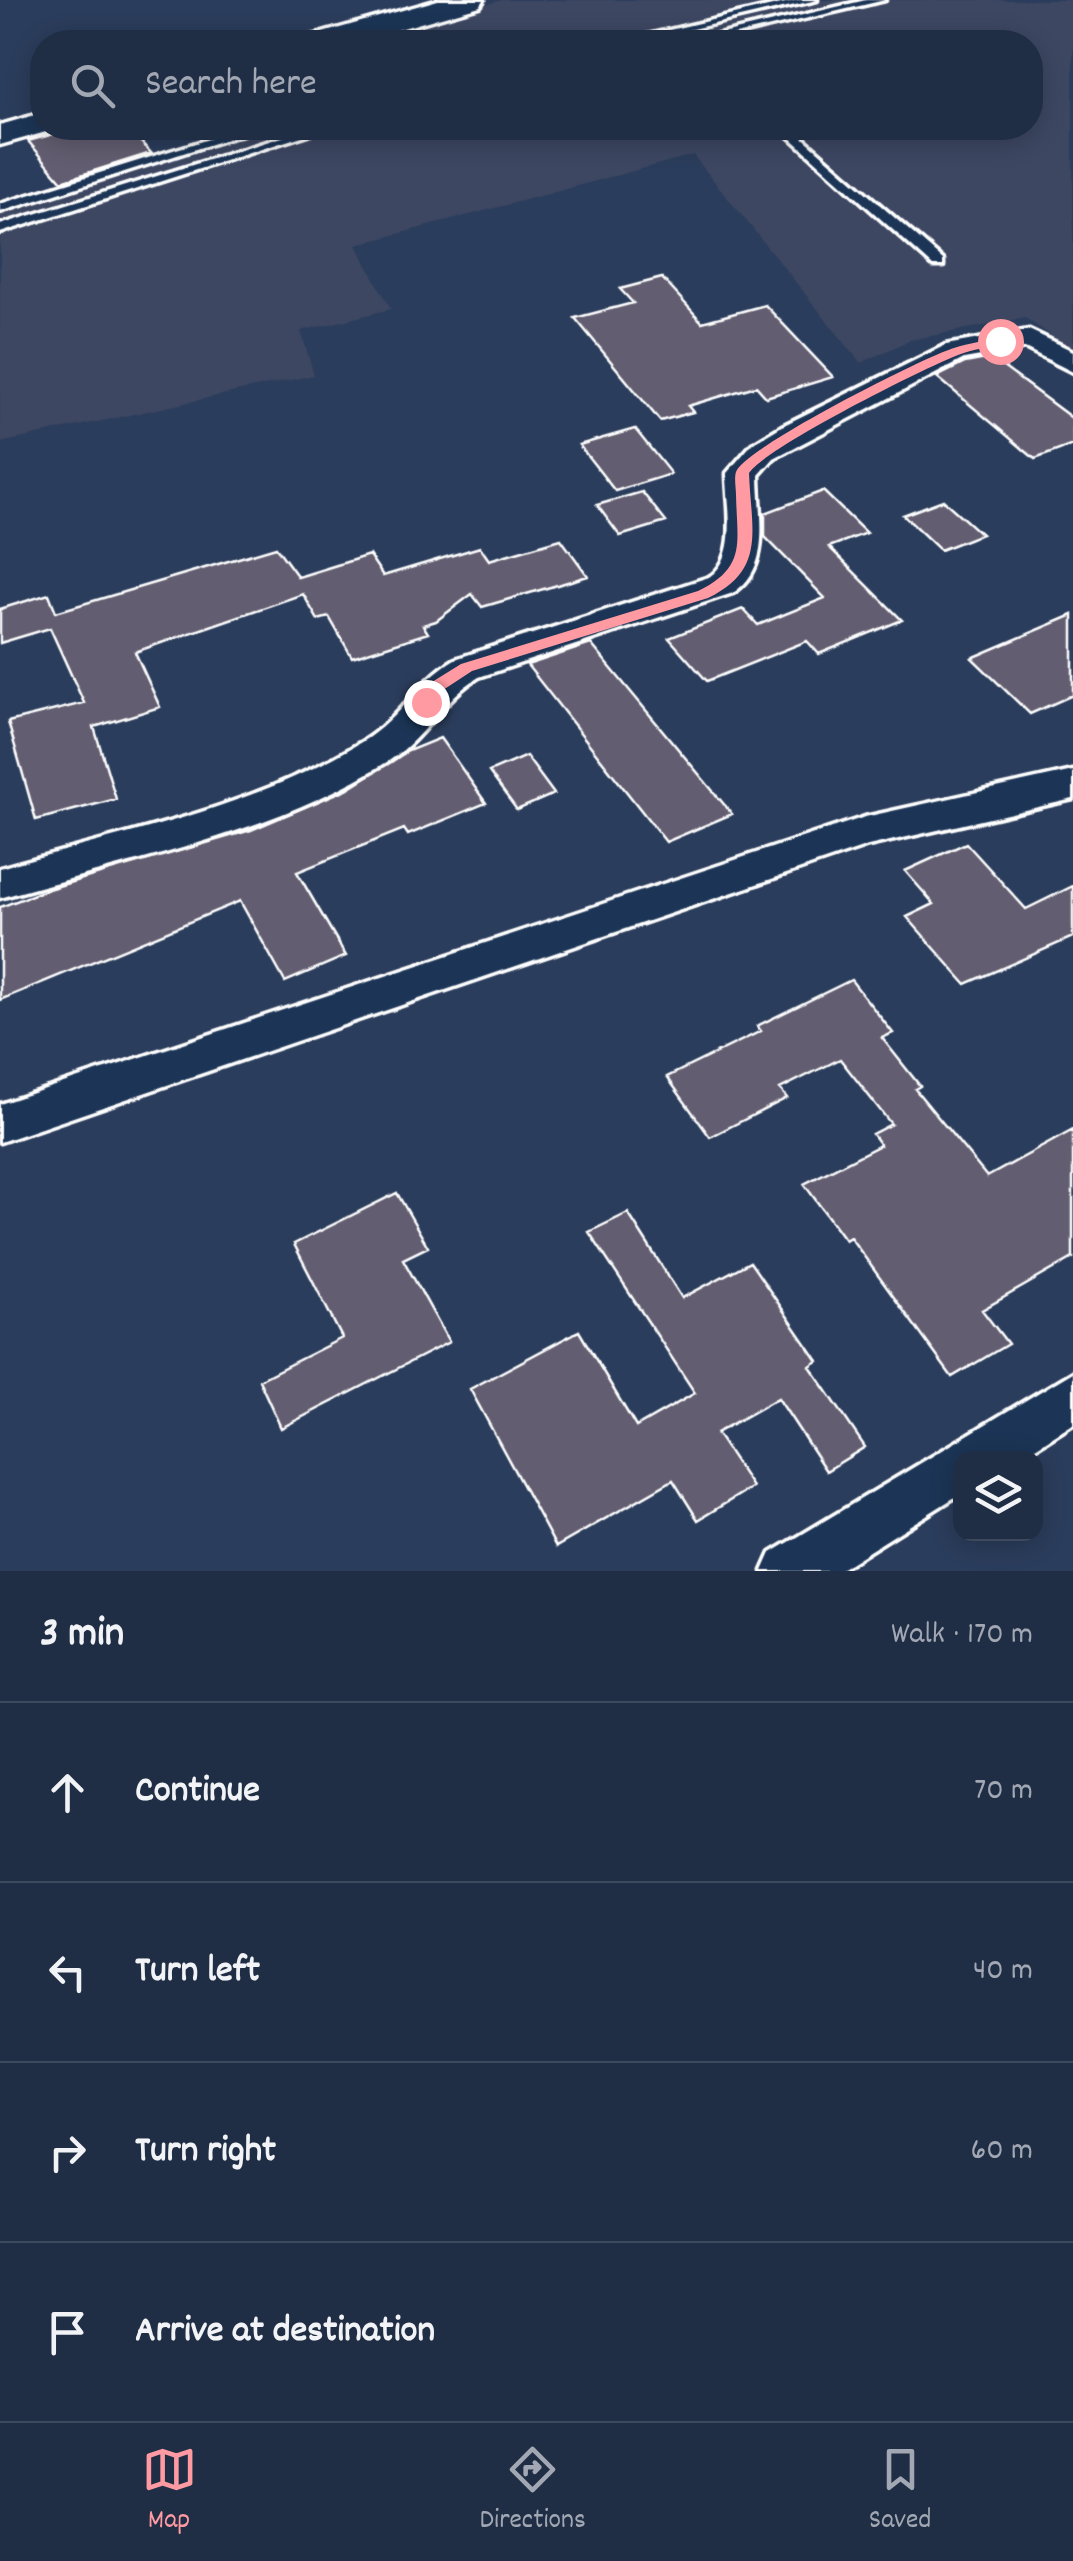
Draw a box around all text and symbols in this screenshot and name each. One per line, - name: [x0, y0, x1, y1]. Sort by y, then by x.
- search box: [30, 30, 1043, 140]
- icon: search: [65, 58, 120, 113]
- text: Search here: [145, 58, 317, 113]
- route start: [978, 319, 1024, 365]
- route end: [404, 680, 450, 726]
- map controls: [953, 1451, 1043, 1541]
- button: layers: [953, 1451, 1043, 1541]
- text: 3 min: [40, 1606, 124, 1666]
- text: Walk · 170 m: [891, 1613, 1033, 1659]
- icon: ahead: [40, 1765, 95, 1820]
- text: Continue: [135, 1765, 260, 1820]
- text: 70 m: [974, 1769, 1033, 1815]
- icon: left: [40, 1945, 95, 2000]
- text: Turn left: [135, 1945, 260, 2000]
- text: 40 m: [973, 1949, 1033, 1995]
- icon: right: [40, 2125, 95, 2180]
- text: Turn right: [135, 2125, 276, 2180]
- text: 60 m: [971, 2129, 1033, 2175]
- icon: arrive: [40, 2305, 95, 2360]
- text: Arrive at destination: [135, 2305, 435, 2360]
- tab: Map: [142, 2442, 197, 2542]
- tab: Directions: [480, 2442, 586, 2542]
- tab: Saved: [869, 2442, 931, 2542]

